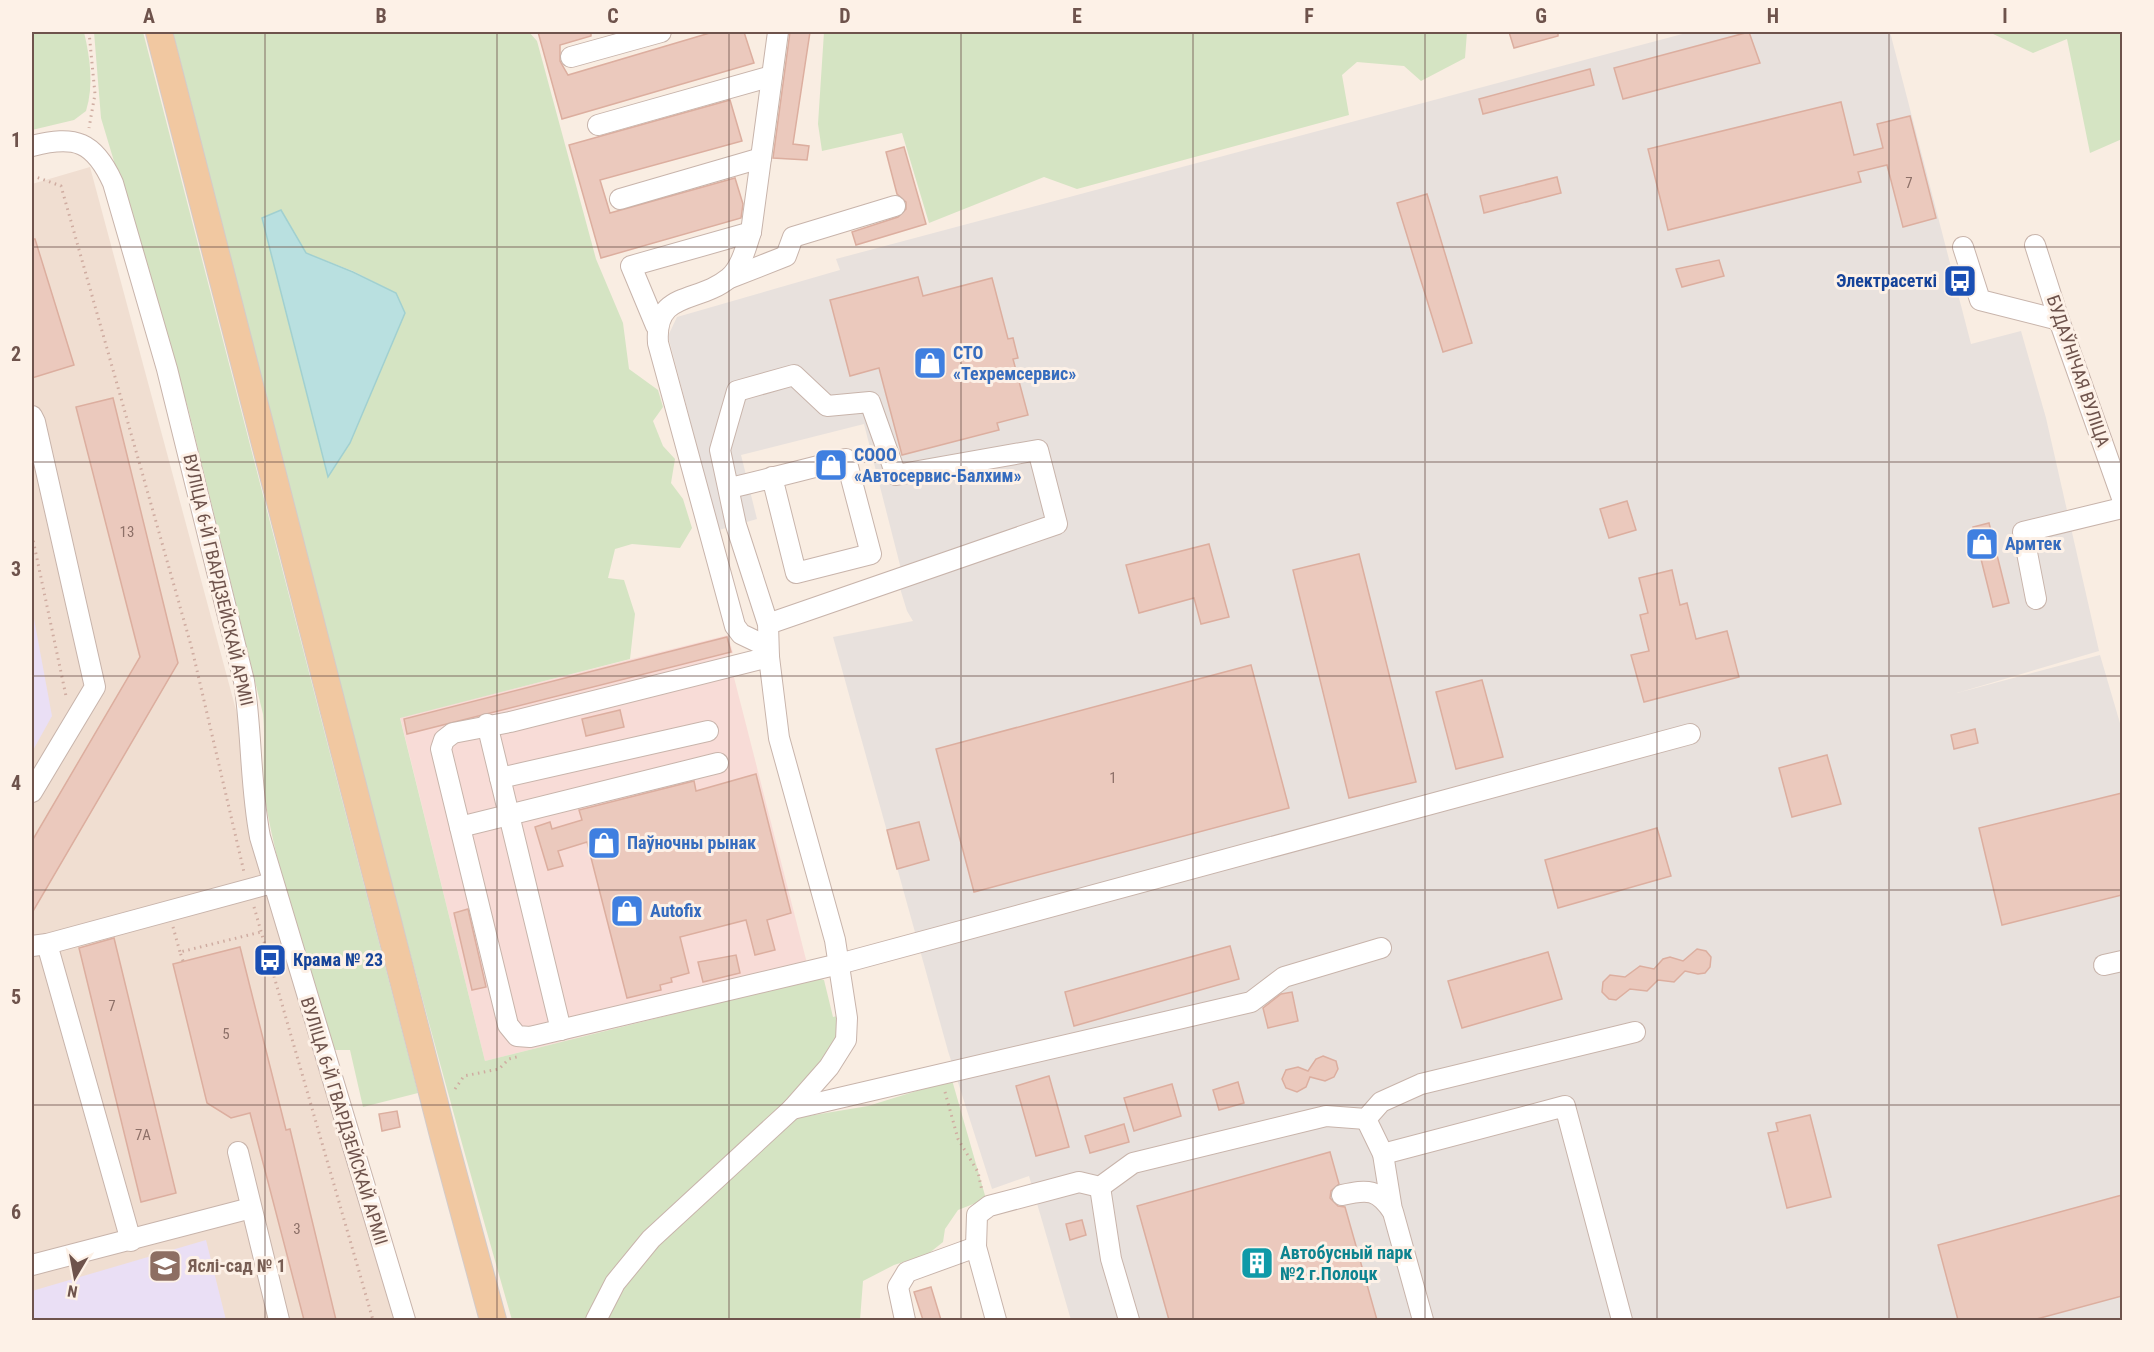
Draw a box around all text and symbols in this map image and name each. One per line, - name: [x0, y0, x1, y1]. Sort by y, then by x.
- text: A: [143, 4, 155, 28]
- text: B: [375, 4, 387, 28]
- text: C: [607, 4, 619, 28]
- text: D: [839, 4, 851, 28]
- text: E: [1072, 4, 1082, 28]
- text: F: [1304, 4, 1314, 28]
- text: G: [1535, 4, 1547, 28]
- text: H: [1767, 4, 1779, 28]
- text: I: [2002, 4, 2008, 28]
- text: 1: [11, 128, 21, 152]
- house number: 7: [1905, 174, 1913, 192]
- bus stop icon: Электрасеткі: [1942, 263, 1978, 299]
- place label: Электрасеткі: [1836, 270, 1937, 291]
- street label: БУДАЎНІЧАЯ ВУЛІЦА: [2043, 292, 2114, 450]
- text: 2: [11, 342, 21, 366]
- place label: СТО «Техремсервис»: [953, 342, 1076, 384]
- shop icon: СТО «Техремсервис»: [912, 345, 948, 381]
- place label: СООО «Автосервис-Балхим»: [854, 444, 1022, 486]
- shop icon: СООО «Автосервис-Балхим»: [813, 447, 849, 483]
- street label: ВУЛІЦА 6-Й ГВАРДЗЕЙСКАЙ АРМІІ: [179, 452, 258, 708]
- house number: 13: [120, 523, 134, 541]
- shop icon: Армтек: [1964, 526, 2000, 562]
- place label: Армтек: [2005, 533, 2061, 554]
- text: 3: [11, 557, 21, 581]
- house number: 1: [1109, 769, 1117, 787]
- text: 4: [11, 771, 21, 795]
- shop icon: Паўночны рынак: [586, 825, 622, 861]
- place label: Паўночны рынак: [627, 832, 756, 853]
- shop icon: Autofix: [609, 893, 645, 929]
- place label: Autofix: [650, 900, 702, 921]
- bus stop icon: Крама № 23: [252, 942, 288, 978]
- place label: Крама № 23: [293, 949, 383, 970]
- text: 5: [11, 985, 21, 1009]
- street label: ВУЛІЦА 6-Й ГВАРДЗЕЙСКАЙ АРМІІ: [297, 994, 392, 1247]
- house number: 7: [108, 997, 116, 1015]
- house number: 5: [222, 1025, 230, 1043]
- house number: 7А: [135, 1126, 151, 1144]
- text: 6: [11, 1200, 21, 1224]
- house number: 3: [293, 1220, 301, 1238]
- place label: Автобусный парк №2 г.Полоцк: [1280, 1242, 1412, 1284]
- building icon: Автобусный парк №2 г.Полоцк: [1239, 1245, 1275, 1281]
- north arrow: [45, 1247, 105, 1307]
- school or university icon: Яслі-сад № 1: [147, 1248, 183, 1284]
- place label: Яслі-сад № 1: [187, 1255, 286, 1276]
- text: N: [66, 1281, 79, 1301]

